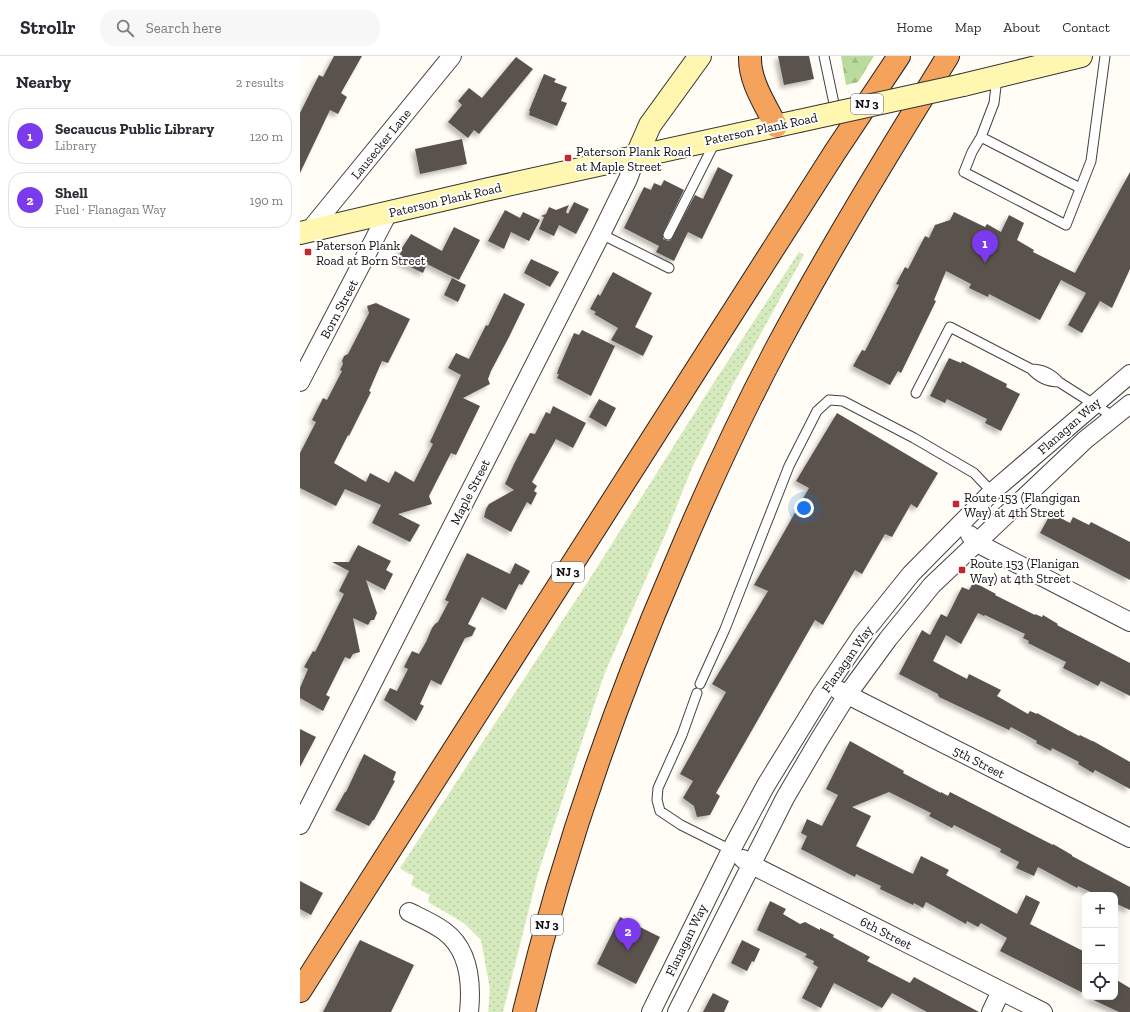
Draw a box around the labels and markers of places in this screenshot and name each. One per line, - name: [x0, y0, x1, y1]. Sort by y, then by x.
- place label: Paterson Plank Road at Maple Street: [576, 144, 691, 174]
- marker: Paterson Plank Road at Maple Street: [563, 153, 573, 163]
- pin: 1: [972, 230, 998, 263]
- place label: Paterson Plank Road at Born Street: [316, 238, 426, 268]
- marker: Paterson Plank Road at Born Street: [303, 247, 313, 257]
- place label: Route 153 (Flangigan Way) at 4th Street: [964, 490, 1081, 520]
- marker: Route 153 (Flangigan Way) at 4th Street: [951, 499, 961, 509]
- place label: Route 153 (Flanigan Way) at 4th Street: [970, 556, 1080, 586]
- marker: Route 153 (Flanigan Way) at 4th Street: [957, 565, 967, 575]
- pin: 2: [615, 918, 641, 951]

